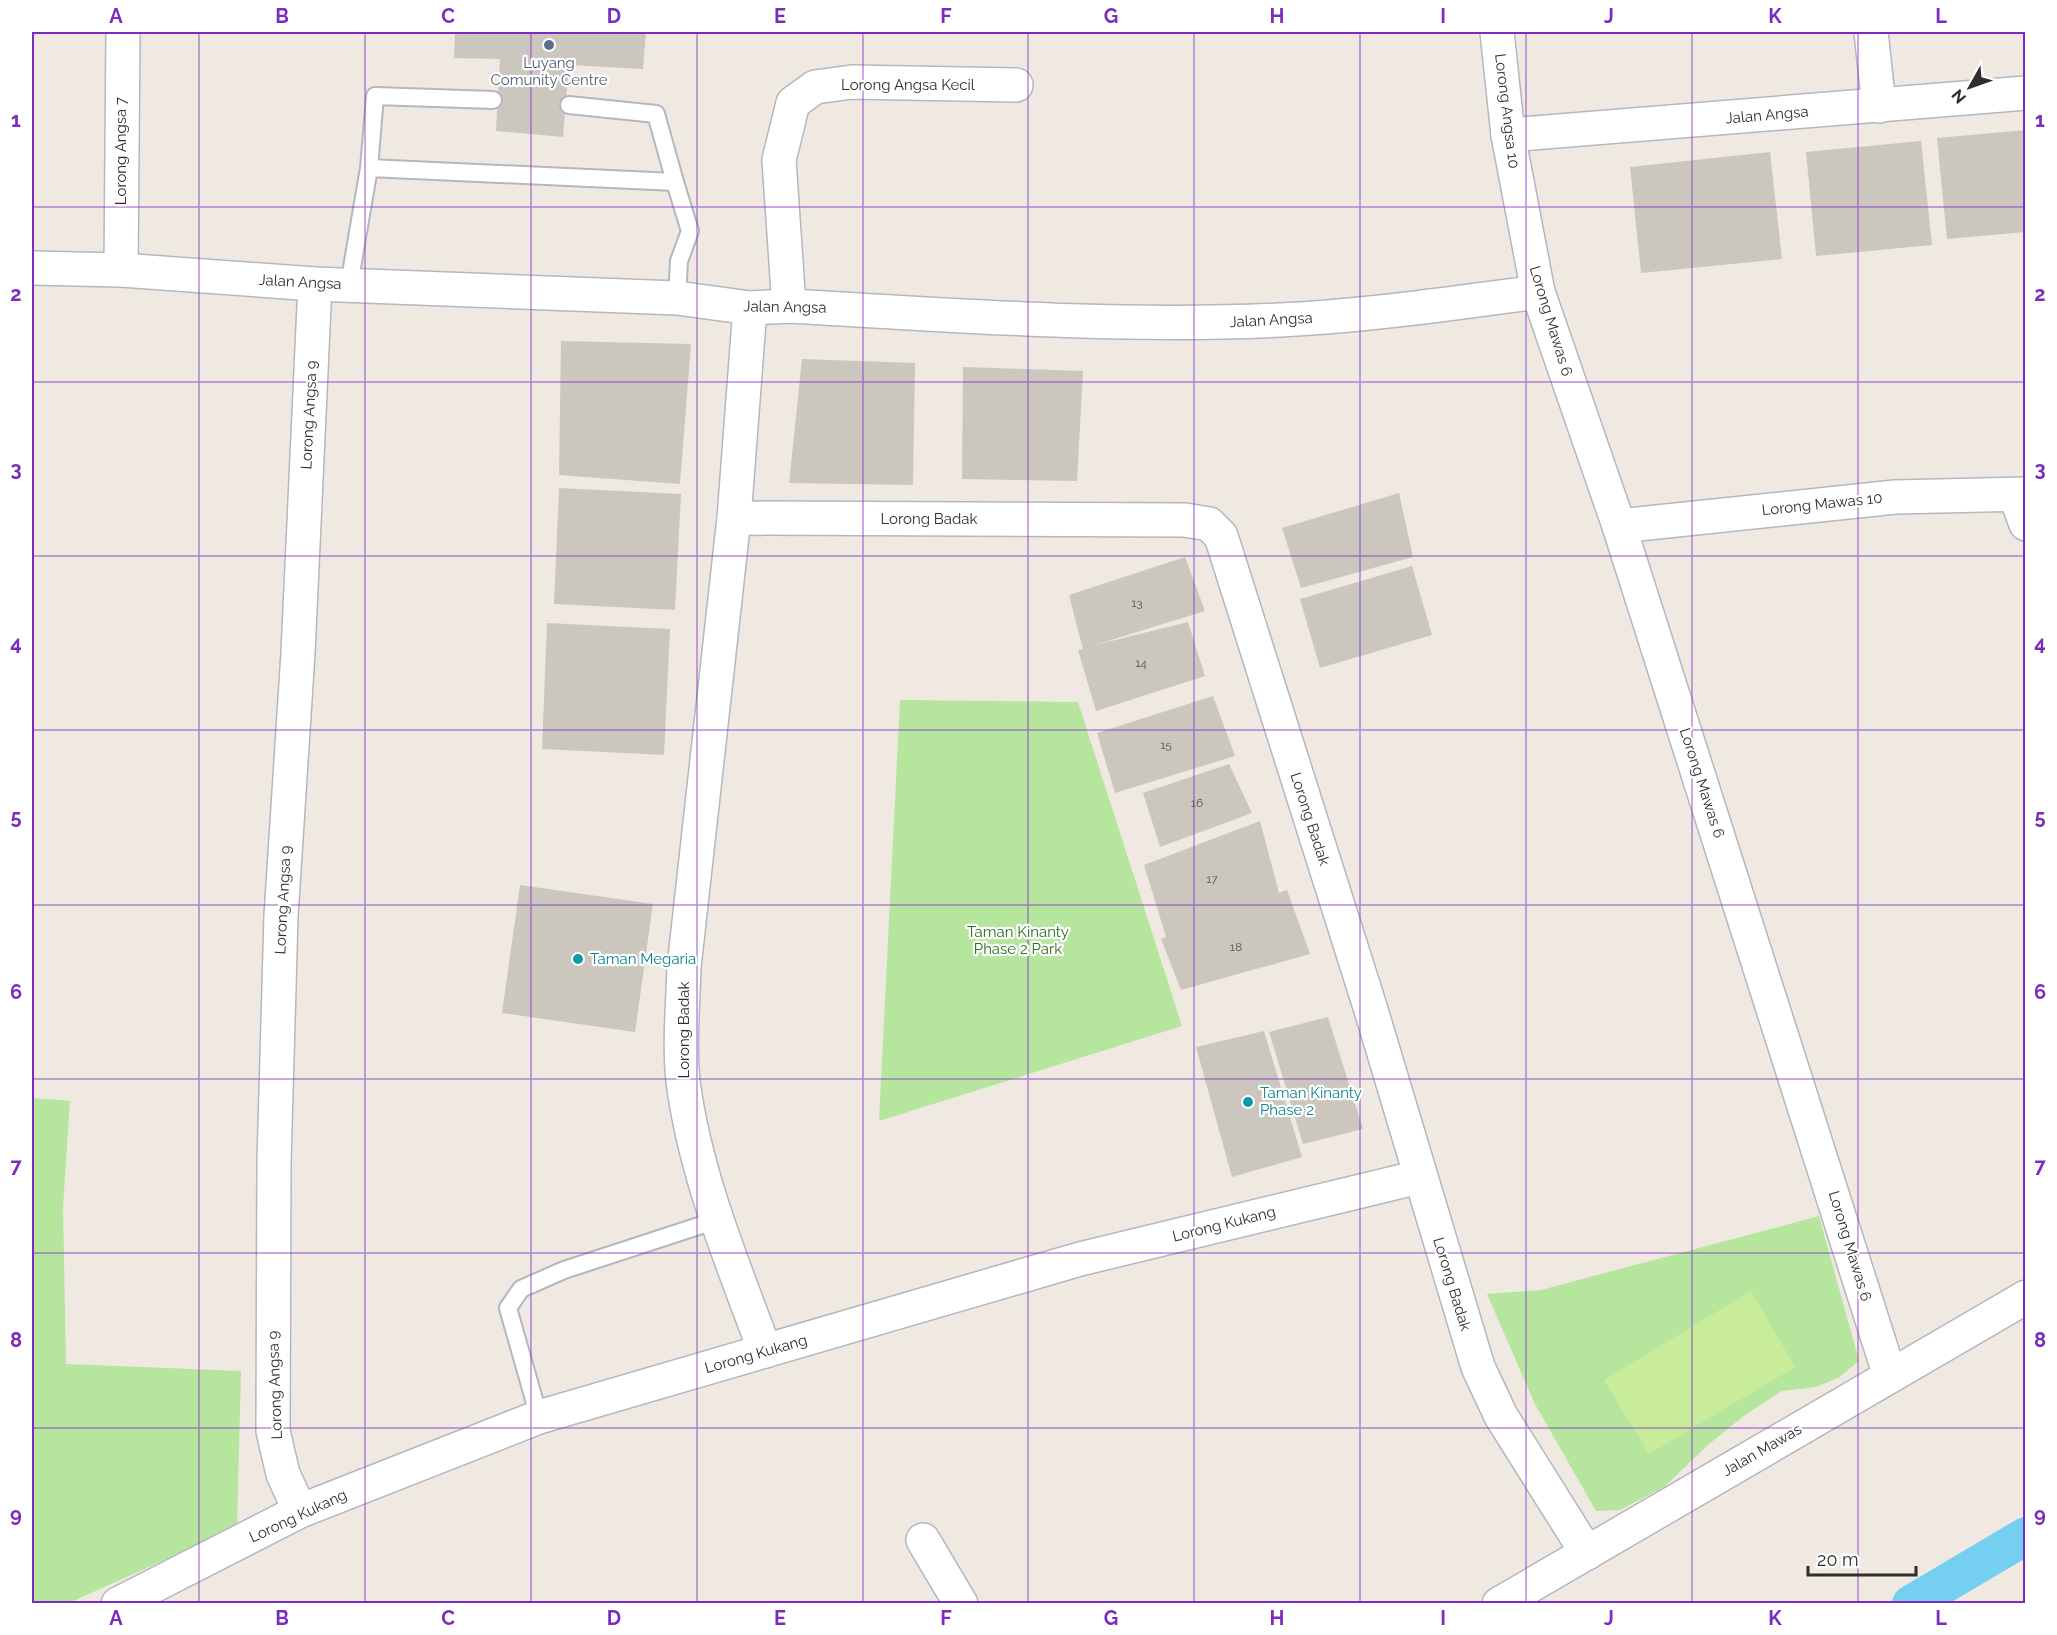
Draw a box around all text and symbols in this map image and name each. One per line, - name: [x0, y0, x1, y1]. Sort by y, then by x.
- text: A: [109, 4, 123, 28]
- text: B: [275, 4, 289, 28]
- text: C: [441, 4, 455, 28]
- text: D: [607, 4, 621, 28]
- text: E: [774, 4, 786, 28]
- text: F: [940, 4, 952, 28]
- text: G: [1104, 4, 1118, 28]
- text: H: [1270, 4, 1284, 28]
- text: I: [1440, 4, 1446, 28]
- text: J: [1604, 4, 1614, 28]
- text: K: [1768, 4, 1782, 28]
- text: L: [1935, 4, 1947, 28]
- marker: Luyang Comunity Centre: [542, 38, 556, 52]
- street label: Lorong Angsa 10: [1491, 52, 1523, 170]
- place label: Luyang Comunity Centre: [490, 54, 608, 89]
- north arrow: [1940, 57, 2000, 117]
- street label: Lorong Angsa Kecil: [841, 76, 976, 94]
- text: N: [1948, 86, 1970, 107]
- street label: Lorong Angsa 7: [112, 97, 130, 205]
- street label: Jalan Angsa: [1725, 102, 1809, 128]
- text: 1: [11, 108, 21, 132]
- text: 1: [2035, 108, 2045, 132]
- street label: Lorong Mawas 6: [1526, 264, 1576, 378]
- street label: Jalan Angsa: [258, 271, 342, 293]
- text: 2: [10, 282, 22, 306]
- text: 2: [2034, 282, 2046, 306]
- street label: Jalan Angsa: [743, 297, 827, 317]
- street label: Jalan Angsa: [1229, 309, 1313, 331]
- street label: Lorong Angsa 9: [297, 360, 321, 470]
- text: 3: [10, 457, 22, 481]
- text: 3: [2034, 457, 2046, 481]
- street label: Lorong Mawas 10: [1761, 489, 1883, 519]
- street label: Lorong Badak: [881, 510, 978, 528]
- house number: 13: [1131, 596, 1143, 610]
- text: 4: [10, 631, 22, 655]
- text: 4: [2034, 631, 2046, 655]
- house number: 14: [1135, 656, 1147, 670]
- street label: Lorong Mawas 6: [1676, 726, 1728, 840]
- house number: 15: [1160, 738, 1172, 752]
- street label: Lorong Badak: [1286, 770, 1334, 868]
- house number: 16: [1191, 796, 1203, 810]
- text: 5: [10, 805, 22, 829]
- text: 5: [2034, 805, 2046, 829]
- street label: Lorong Angsa 9: [271, 845, 295, 955]
- house number: 17: [1206, 872, 1218, 886]
- park label: Taman Kinanty Phase 2 Park: [967, 923, 1069, 958]
- house number: 18: [1230, 940, 1242, 954]
- place label: Taman Megaria: [590, 950, 696, 968]
- marker: Taman Megaria: [571, 952, 585, 966]
- text: 6: [10, 980, 22, 1004]
- text: 6: [2034, 980, 2046, 1004]
- street label: Lorong Badak: [675, 981, 693, 1078]
- place label: Taman Kinanty Phase 2: [1260, 1084, 1362, 1119]
- marker: Taman Kinanty Phase 2: [1241, 1095, 1255, 1109]
- text: 7: [10, 1154, 22, 1178]
- text: 7: [2034, 1154, 2046, 1178]
- street label: Lorong Mawas 6: [1825, 1189, 1875, 1303]
- street label: Lorong Kukang: [1171, 1202, 1277, 1246]
- street label: Lorong Badak: [1429, 1235, 1475, 1333]
- text: 8: [10, 1328, 22, 1352]
- text: 8: [2034, 1328, 2046, 1352]
- street label: Lorong Angsa 9: [264, 1330, 286, 1440]
- street label: Lorong Kukang: [703, 1331, 809, 1377]
- street label: Jalan Mawas: [1719, 1420, 1805, 1480]
- street label: Lorong Kukang: [246, 1486, 350, 1546]
- text: 9: [10, 1503, 22, 1527]
- text: 9: [2034, 1503, 2046, 1527]
- scale bar: [1808, 1539, 1916, 1577]
- text: 20 m: [1817, 1549, 1859, 1570]
- text: A: [109, 1606, 123, 1630]
- text: B: [275, 1606, 289, 1630]
- text: C: [441, 1606, 455, 1630]
- text: D: [607, 1606, 621, 1630]
- text: E: [774, 1606, 786, 1630]
- text: F: [940, 1606, 952, 1630]
- text: G: [1104, 1606, 1118, 1630]
- text: H: [1270, 1606, 1284, 1630]
- text: I: [1440, 1606, 1446, 1630]
- text: J: [1604, 1606, 1614, 1630]
- text: K: [1768, 1606, 1782, 1630]
- text: L: [1935, 1606, 1947, 1630]

